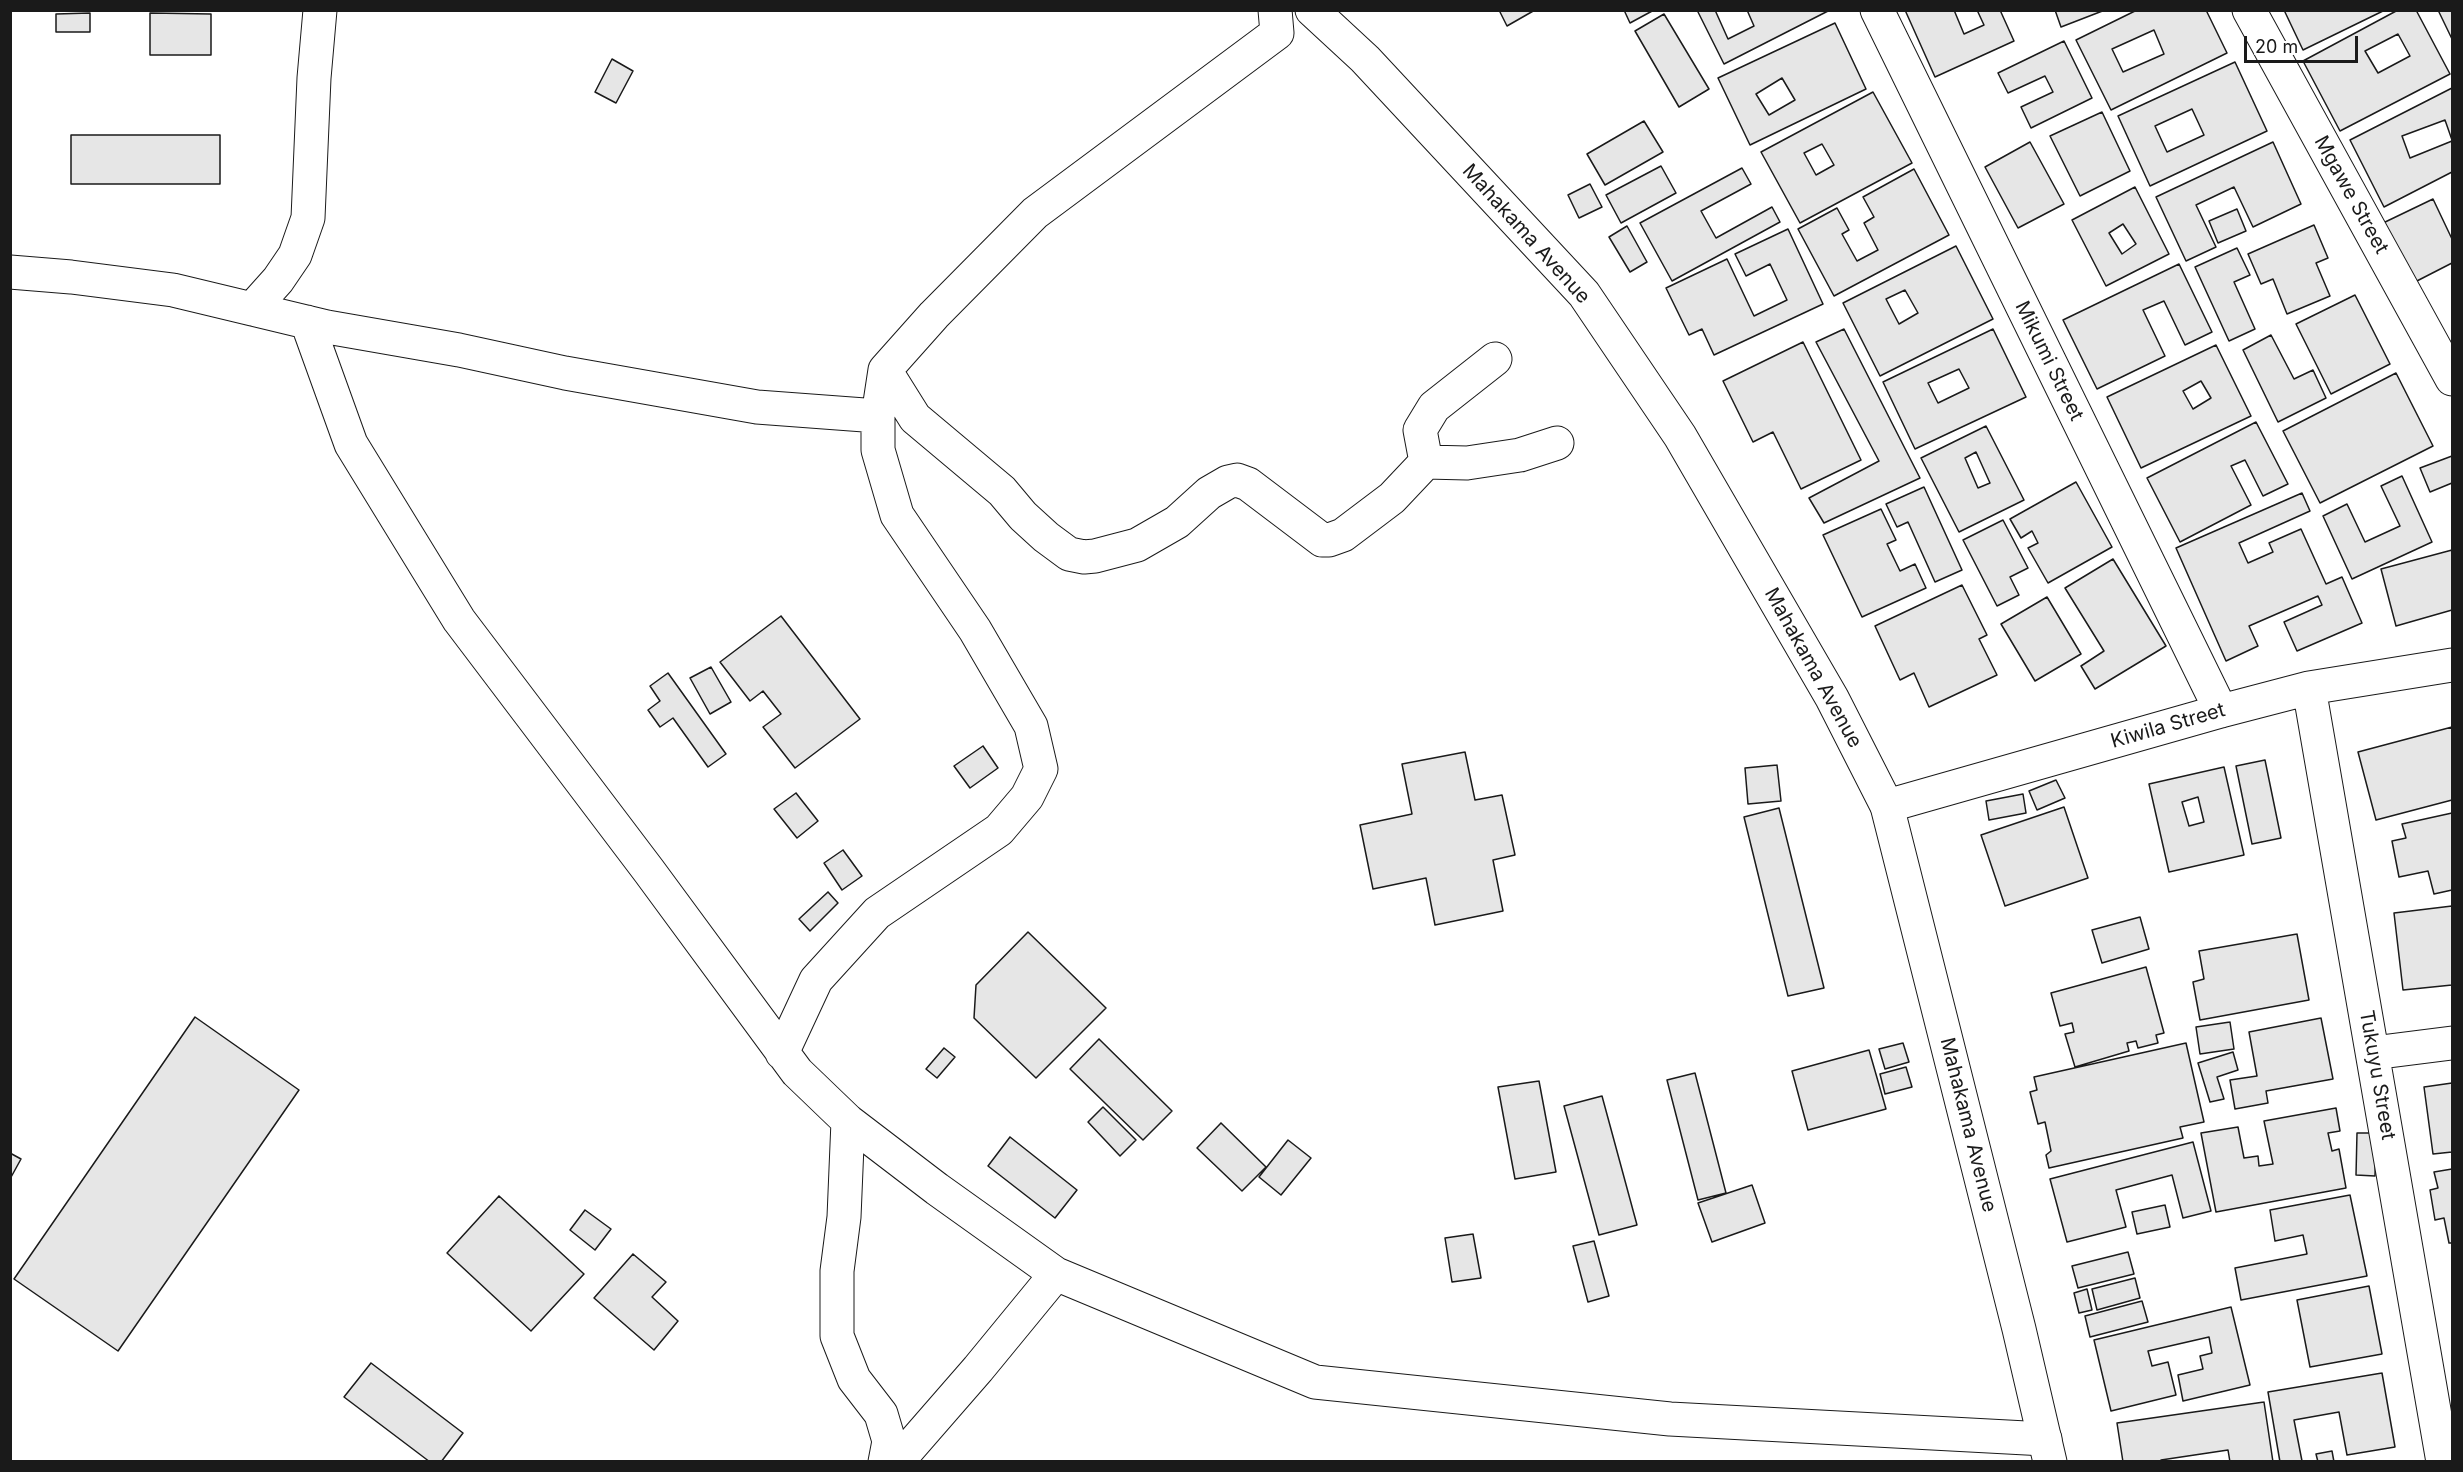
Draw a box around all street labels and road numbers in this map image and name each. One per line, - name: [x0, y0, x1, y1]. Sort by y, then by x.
- street label: Mgawe Street: [2309, 132, 2393, 258]
- street label: Mahakama Avenue: [1457, 159, 1595, 309]
- street label: Mikumi Street: [2010, 297, 2088, 425]
- street label: Mahakama Avenue: [1759, 584, 1867, 752]
- street label: Kiwila Street: [2108, 698, 2228, 754]
- street label: Tukuyu Street: [2354, 1008, 2400, 1142]
- street label: Mahakama Avenue: [1935, 1035, 2001, 1215]

